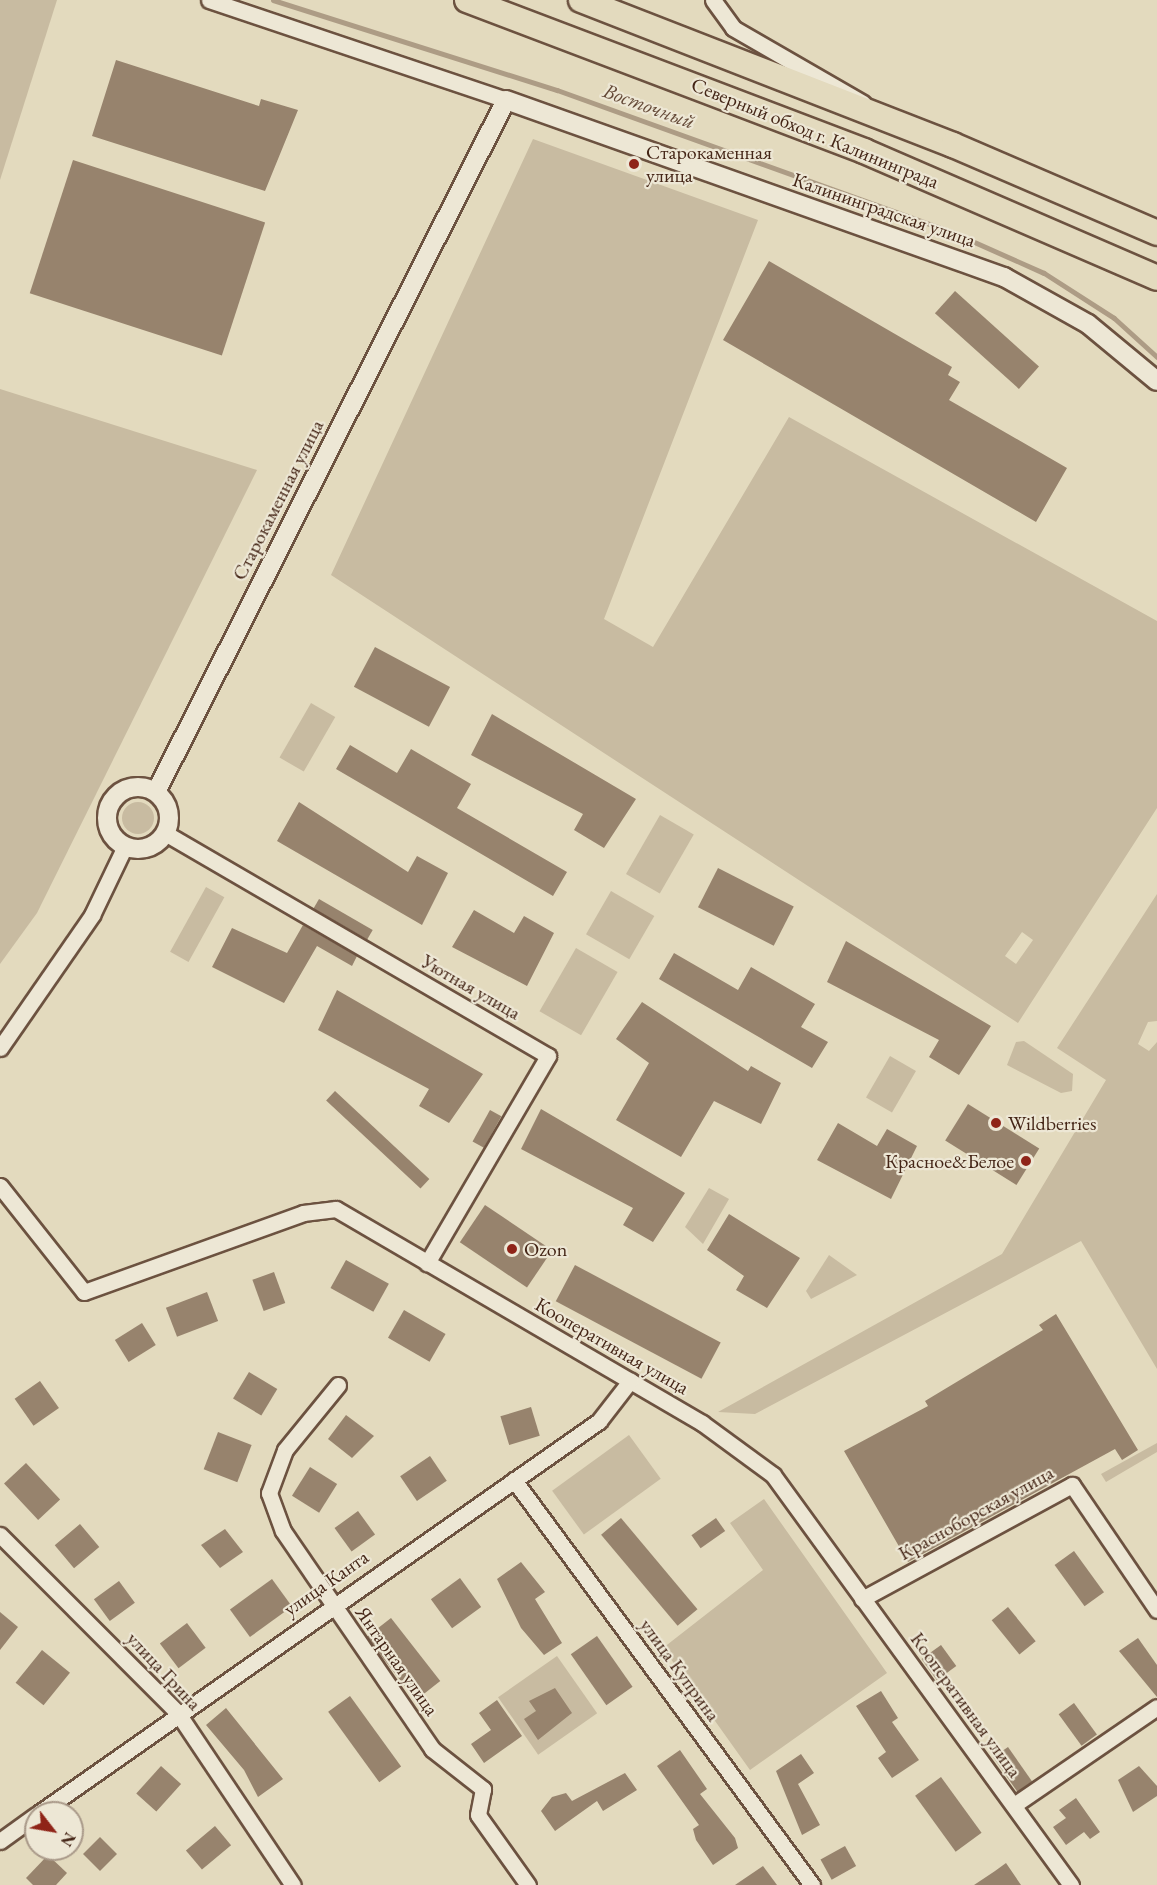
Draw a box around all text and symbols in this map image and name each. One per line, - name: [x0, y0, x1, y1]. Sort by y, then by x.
- street label: Северный обход г. Калининграда: [688, 72, 942, 194]
- water label: Восточный: [600, 78, 698, 134]
- place label: Старокаменная улица: [646, 140, 772, 187]
- marker: Старокаменная улица: [627, 157, 641, 171]
- street label: Калининградская улица: [789, 167, 979, 253]
- street label: Старокаменная улица: [227, 416, 329, 584]
- street label: Уютная улица: [417, 949, 525, 1025]
- place label: Wildberries: [1008, 1111, 1096, 1135]
- marker: Wildberries: [989, 1116, 1003, 1130]
- place label: Красное&Белое: [885, 1149, 1014, 1173]
- marker: Красное&Белое: [1019, 1154, 1033, 1168]
- place label: Ozon: [524, 1237, 567, 1261]
- marker: Ozon: [505, 1242, 519, 1256]
- street label: Кооперативная улица: [531, 1292, 693, 1400]
- street label: Красноборская улица: [894, 1460, 1058, 1566]
- street label: улица Канта: [279, 1545, 373, 1621]
- street label: Янтарная улица: [350, 1602, 444, 1720]
- street label: улица Куприна: [635, 1614, 725, 1726]
- street label: улица Грина: [122, 1627, 206, 1715]
- street label: Кооперативная улица: [905, 1628, 1027, 1782]
- north arrow: [24, 1801, 84, 1861]
- text: N: [56, 1829, 80, 1850]

